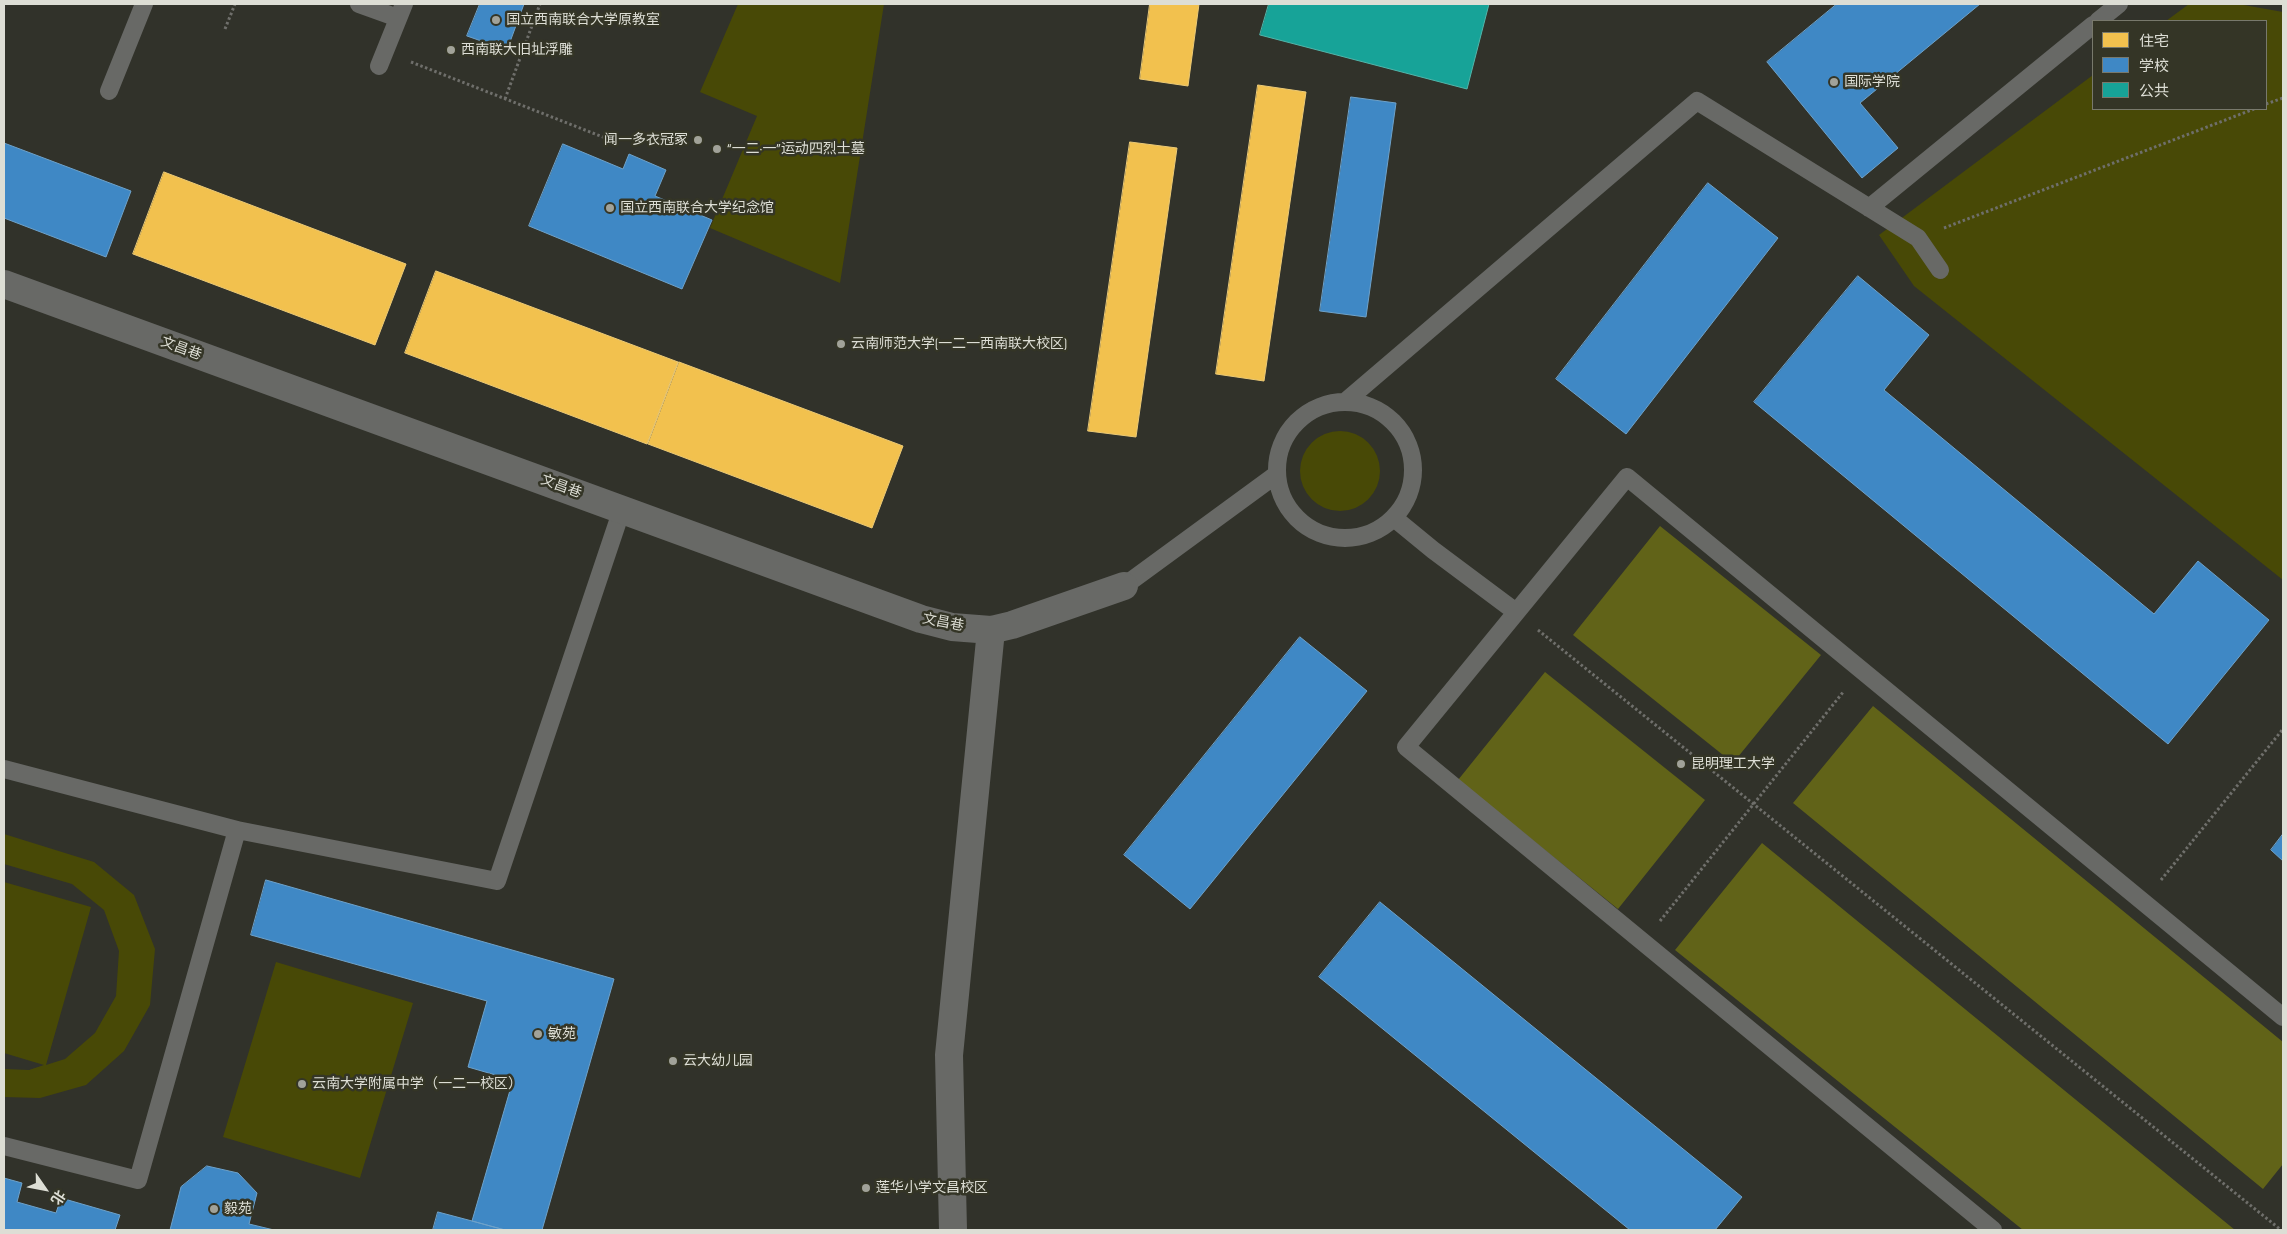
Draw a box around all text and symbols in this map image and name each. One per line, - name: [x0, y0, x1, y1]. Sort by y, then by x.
- place label: 国立西南联合大学原教室: [506, 12, 660, 28]
- marker: 国立西南联合大学原教室: [490, 14, 502, 26]
- legend: [2092, 20, 2267, 110]
- text: 住宅: [2139, 32, 2169, 51]
- place label: 西南联大旧址浮雕: [461, 42, 573, 58]
- marker: 西南联大旧址浮雕: [445, 44, 457, 56]
- text: 学校: [2139, 57, 2169, 76]
- place label: 国际学院: [1844, 74, 1900, 90]
- marker: 国际学院: [1828, 76, 1840, 88]
- text: 公共: [2139, 82, 2169, 101]
- place label: 闻一多衣冠冢: [604, 132, 688, 148]
- marker: 闻一多衣冠冢: [692, 134, 704, 146]
- place label: “一二·一”运动四烈士墓: [727, 141, 865, 157]
- marker: “一二·一”运动四烈士墓: [711, 143, 723, 155]
- place label: 国立西南联合大学纪念馆: [620, 200, 774, 216]
- marker: 国立西南联合大学纪念馆: [604, 202, 616, 214]
- street label: 文昌巷: [158, 334, 204, 364]
- place label: 云南师范大学(一二一西南联大校区): [851, 336, 1067, 352]
- marker: 云南师范大学(一二一西南联大校区): [835, 338, 847, 350]
- street label: 文昌巷: [538, 472, 584, 502]
- street label: 文昌巷: [921, 611, 965, 635]
- place label: 昆明理工大学: [1691, 756, 1775, 772]
- marker: 昆明理工大学: [1675, 758, 1687, 770]
- place label: 敏苑: [548, 1026, 576, 1042]
- marker: 敏苑: [532, 1028, 544, 1040]
- place label: 云大幼儿园: [683, 1053, 753, 1069]
- marker: 云大幼儿园: [667, 1055, 679, 1067]
- place label: 云南大学附属中学（一二一校区）: [312, 1076, 522, 1092]
- marker: 云南大学附属中学（一二一校区）: [296, 1078, 308, 1090]
- north arrow: [20, 1164, 70, 1214]
- place label: 莲华小学文昌校区: [876, 1180, 988, 1196]
- marker: 莲华小学文昌校区: [860, 1182, 872, 1194]
- text: 北: [47, 1187, 69, 1208]
- place label: 毅苑: [224, 1201, 252, 1217]
- marker: 毅苑: [208, 1203, 220, 1215]

